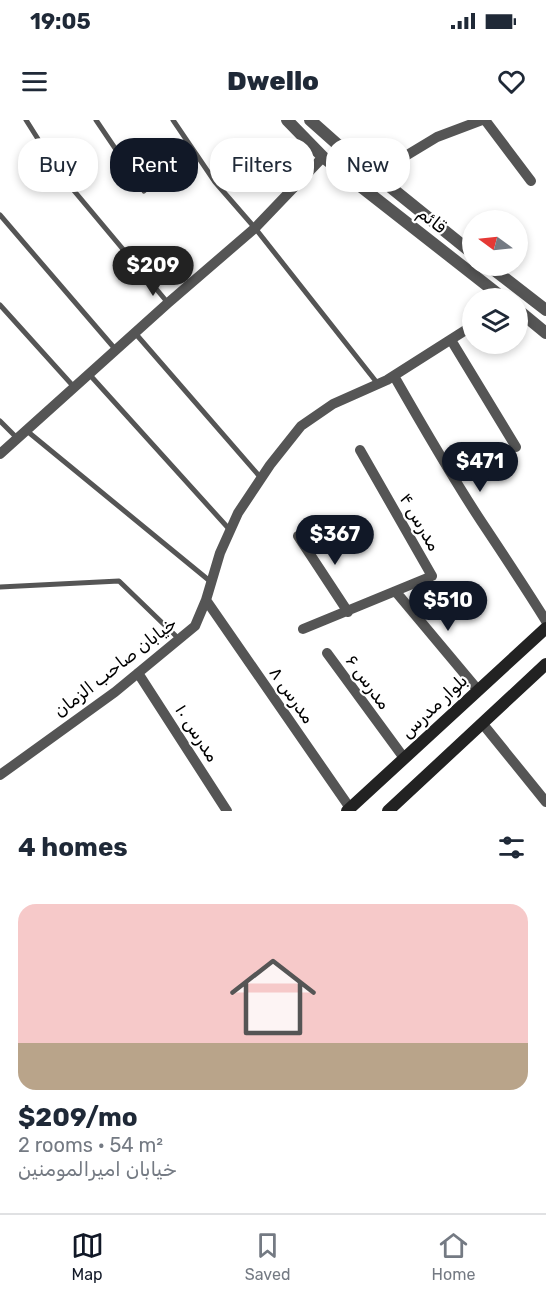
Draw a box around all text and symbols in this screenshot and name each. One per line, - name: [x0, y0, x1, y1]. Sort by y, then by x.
- text: 19:05: [30, 8, 91, 35]
- icon: menu: [18, 65, 51, 98]
- text: Dwello: [227, 65, 319, 97]
- icon: heart: [495, 65, 528, 98]
- chip: Buy: [18, 138, 98, 192]
- chip: Rent: [110, 138, 198, 192]
- chip: Filters: [210, 138, 314, 192]
- chip: New: [326, 138, 410, 192]
- street label: قائم: [412, 202, 451, 239]
- north arrow: [462, 210, 528, 276]
- map controls: [462, 210, 528, 354]
- pin: $209: [117, 246, 189, 297]
- text: $209: [127, 253, 179, 277]
- button: layers: [462, 288, 528, 354]
- pin: $471: [444, 442, 516, 493]
- text: $471: [456, 449, 504, 473]
- street label: مدرس ۴: [395, 489, 445, 555]
- pin: $367: [299, 515, 371, 566]
- text: $367: [310, 522, 360, 546]
- pin: $510: [412, 581, 484, 632]
- text: $510: [423, 588, 473, 612]
- street label: خیابان صاحب الزمان: [49, 612, 181, 722]
- street label: مدرس ۶: [341, 650, 395, 714]
- street label: مدرس ۸: [264, 662, 320, 728]
- street label: بلوار مدرس: [396, 669, 472, 743]
- street label: مدرس ۱۰: [170, 700, 224, 766]
- icon: filters: [495, 831, 528, 864]
- text: 4 homes: [18, 832, 128, 863]
- icon: home: [219, 943, 327, 1051]
- text: $209/mo: [18, 1102, 138, 1133]
- text: 2 rooms · 54 m²: [18, 1133, 163, 1157]
- text: خیابان امیرالمومنین: [18, 1157, 177, 1181]
- tab: Map: [71, 1229, 104, 1284]
- tab: Saved: [245, 1229, 290, 1284]
- tab: Home: [432, 1229, 475, 1284]

